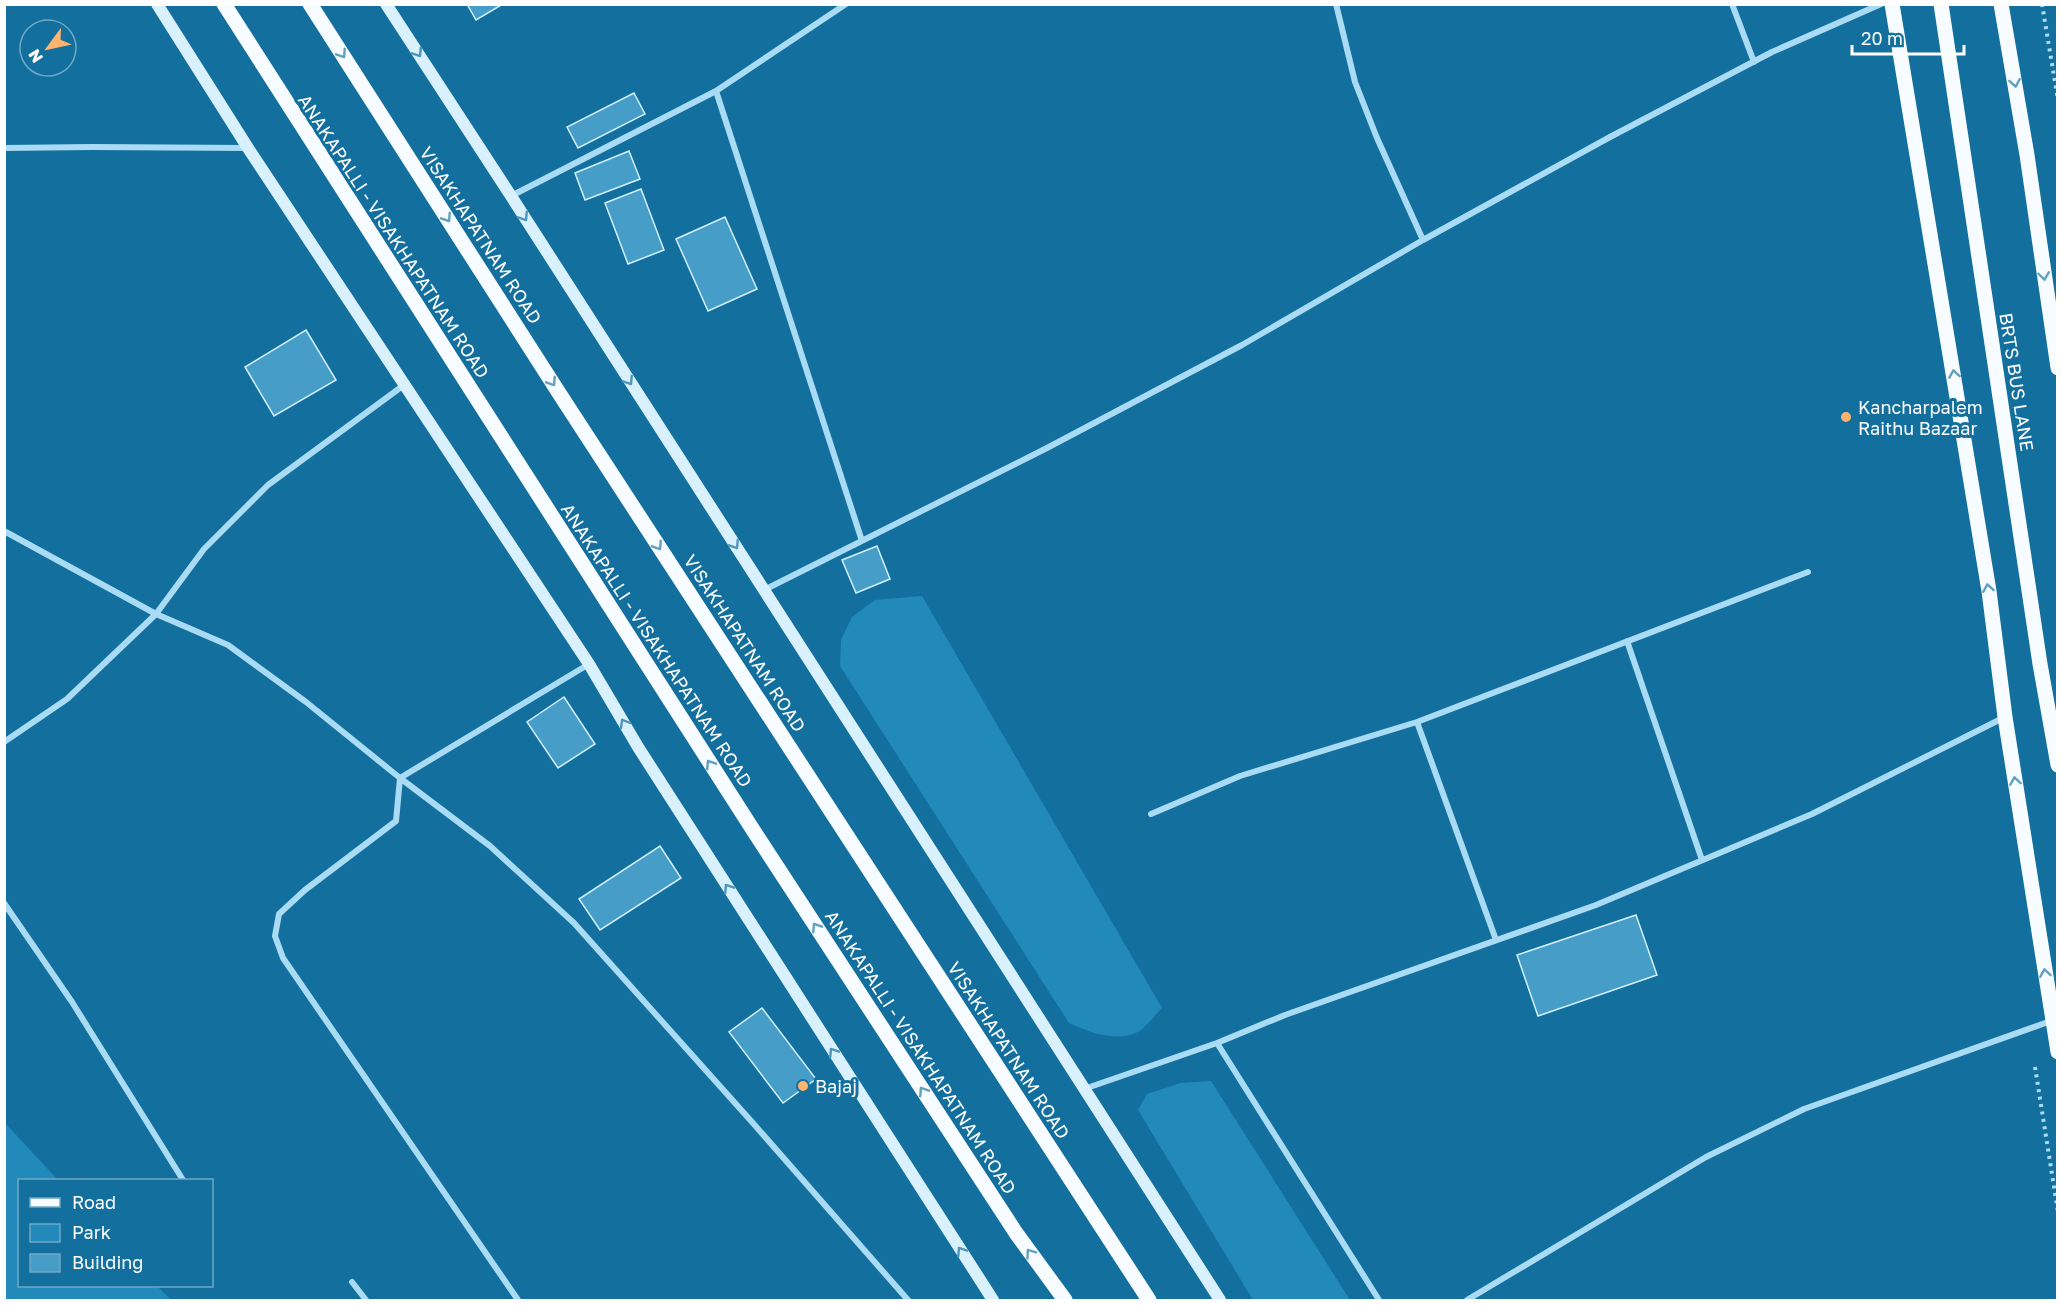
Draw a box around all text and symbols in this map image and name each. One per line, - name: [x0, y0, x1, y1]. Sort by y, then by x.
- north arrow: [18, 18, 78, 78]
- scale bar: [1852, 18, 1964, 56]
- text: 20 m: [1861, 27, 1903, 49]
- text: N: [24, 46, 47, 67]
- one-way arrow: [335, 47, 346, 58]
- one-way arrow: [411, 47, 422, 58]
- one-way arrow: [2008, 78, 2020, 87]
- street label: ANAKAPALLI - VISAKHAPATNAM ROAD: [294, 90, 494, 382]
- street label: VISAKHAPATNAM ROAD: [415, 142, 547, 328]
- one-way arrow: [440, 211, 451, 222]
- one-way arrow: [517, 211, 529, 221]
- one-way arrow: [2038, 271, 2050, 280]
- street label: BRTS BUS LANE: [1995, 311, 2039, 453]
- one-way arrow: [1948, 370, 1960, 379]
- one-way arrow: [622, 375, 634, 385]
- one-way arrow: [545, 376, 557, 386]
- place label: Kancharpalem Raithu Bazaar: [1858, 396, 1983, 439]
- marker: Kancharpalem Raithu Bazaar: [1839, 410, 1853, 424]
- street label: ANAKAPALLI - VISAKHAPATNAM ROAD: [557, 499, 757, 791]
- one-way arrow: [651, 539, 662, 550]
- one-way arrow: [727, 539, 738, 550]
- street label: VISAKHAPATNAM ROAD: [679, 550, 811, 736]
- one-way arrow: [1982, 583, 1994, 592]
- one-way arrow: [619, 719, 631, 729]
- one-way arrow: [706, 760, 717, 771]
- one-way arrow: [2009, 776, 2021, 785]
- one-way arrow: [724, 884, 735, 895]
- street label: ANAKAPALLI - VISAKHAPATNAM ROAD: [821, 906, 1021, 1198]
- one-way arrow: [812, 923, 823, 934]
- street label: VISAKHAPATNAM ROAD: [943, 957, 1075, 1143]
- one-way arrow: [2039, 969, 2051, 978]
- one-way arrow: [829, 1048, 841, 1058]
- place label: Bajaj: [815, 1075, 857, 1097]
- marker: Bajaj: [796, 1079, 810, 1093]
- one-way arrow: [919, 1086, 930, 1097]
- legend: [18, 1179, 213, 1287]
- text: Road: [72, 1191, 116, 1213]
- text: Park: [72, 1221, 111, 1243]
- one-way arrow: [957, 1247, 969, 1257]
- one-way arrow: [1027, 1249, 1038, 1260]
- text: Building: [72, 1251, 143, 1273]

